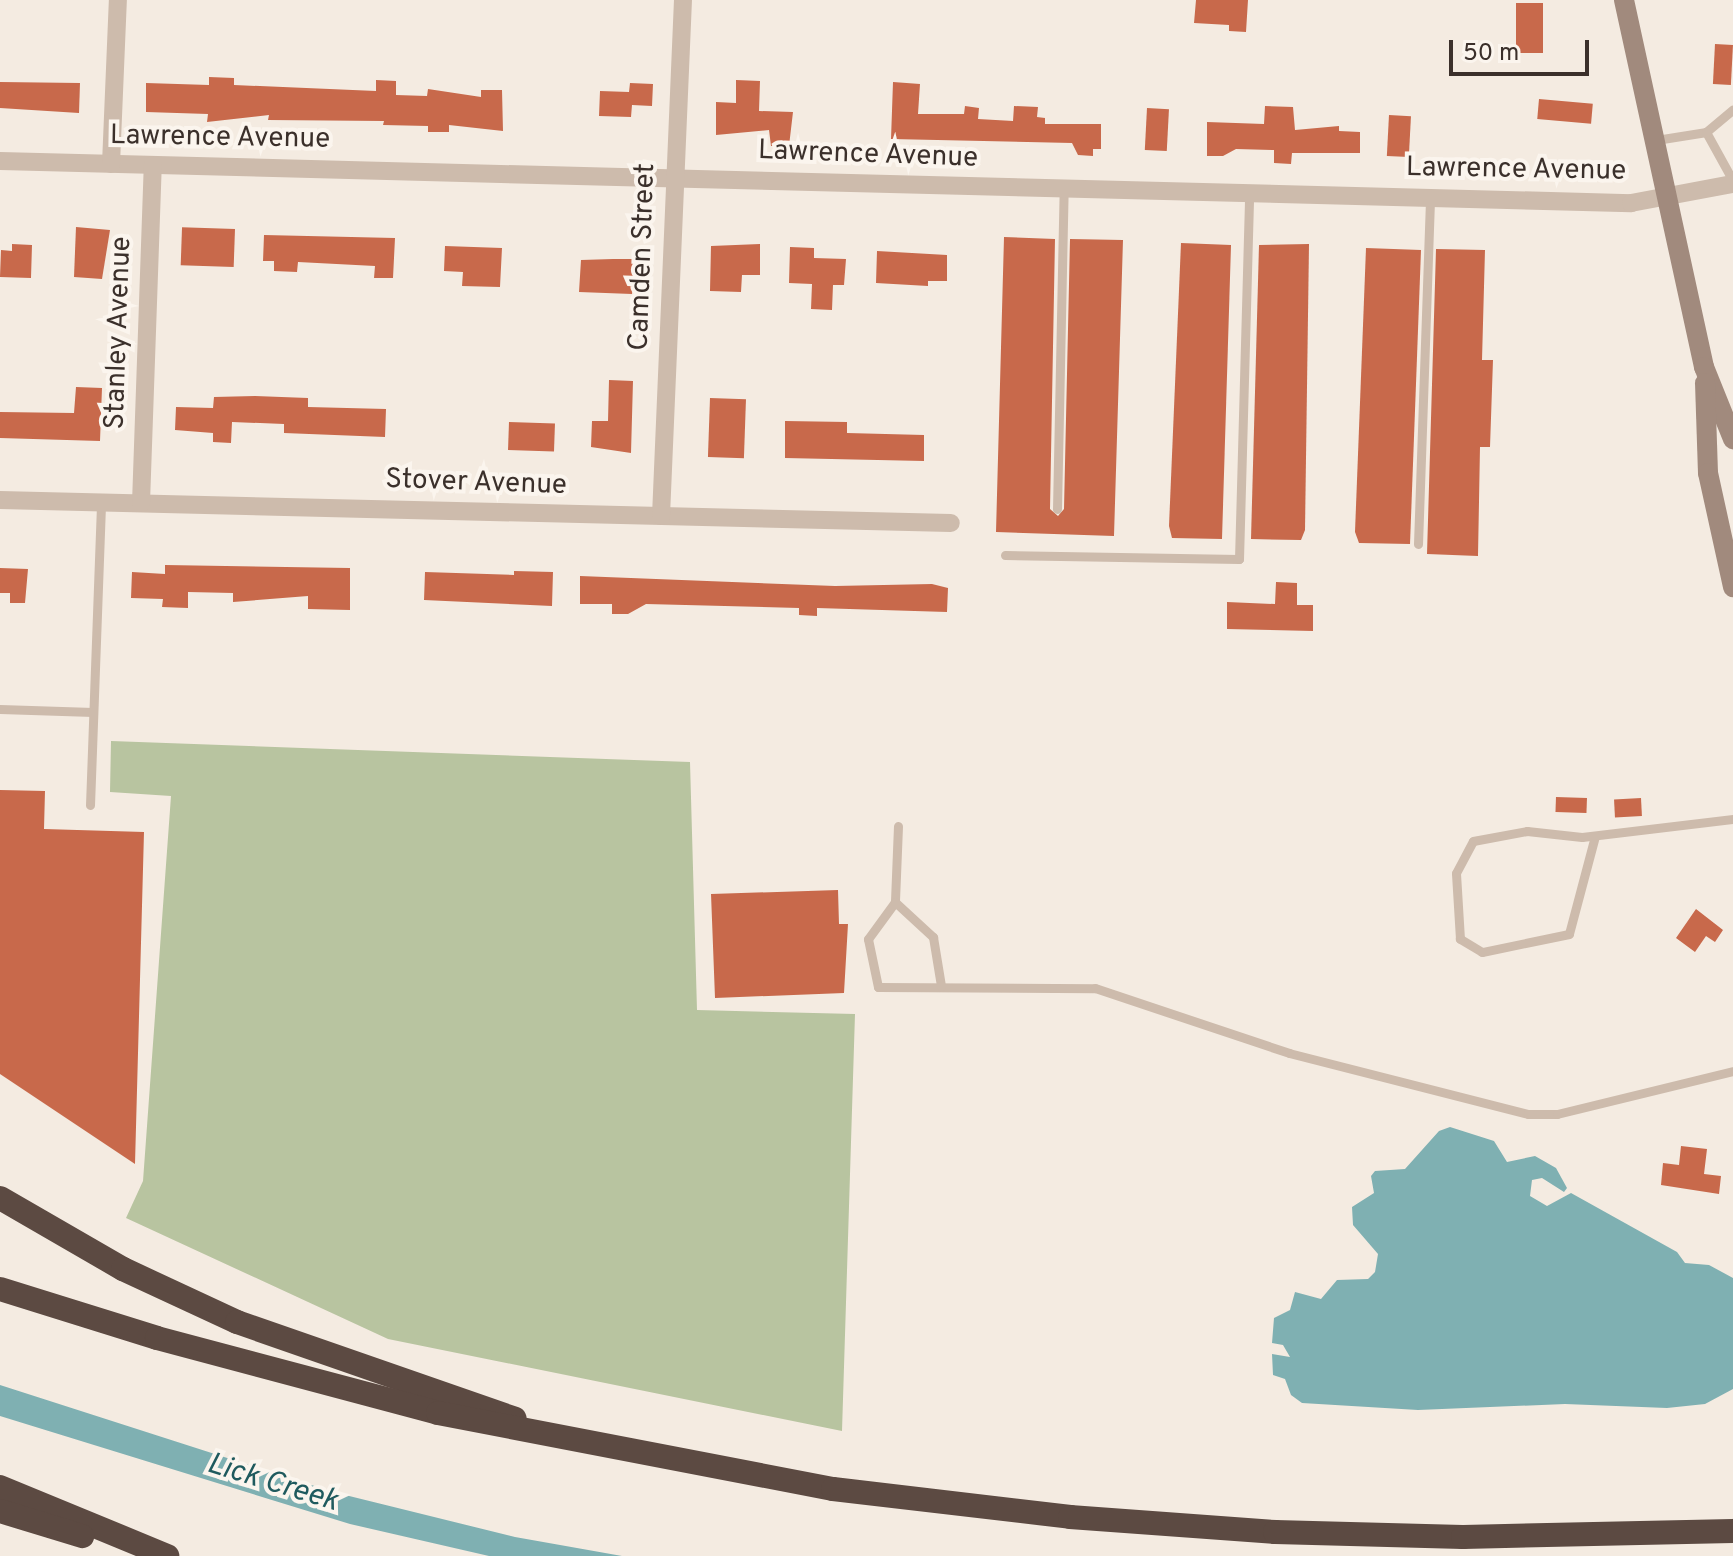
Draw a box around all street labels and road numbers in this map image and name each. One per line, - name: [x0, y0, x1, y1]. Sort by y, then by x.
- street label: Lawrence Avenue: [109, 119, 331, 157]
- street label: Lawrence Avenue: [757, 134, 979, 176]
- street label: Lawrence Avenue: [1405, 151, 1627, 189]
- street label: Camden Street: [623, 163, 663, 351]
- street label: Stanley Avenue: [99, 235, 139, 431]
- street label: Stover Avenue: [384, 463, 568, 503]

